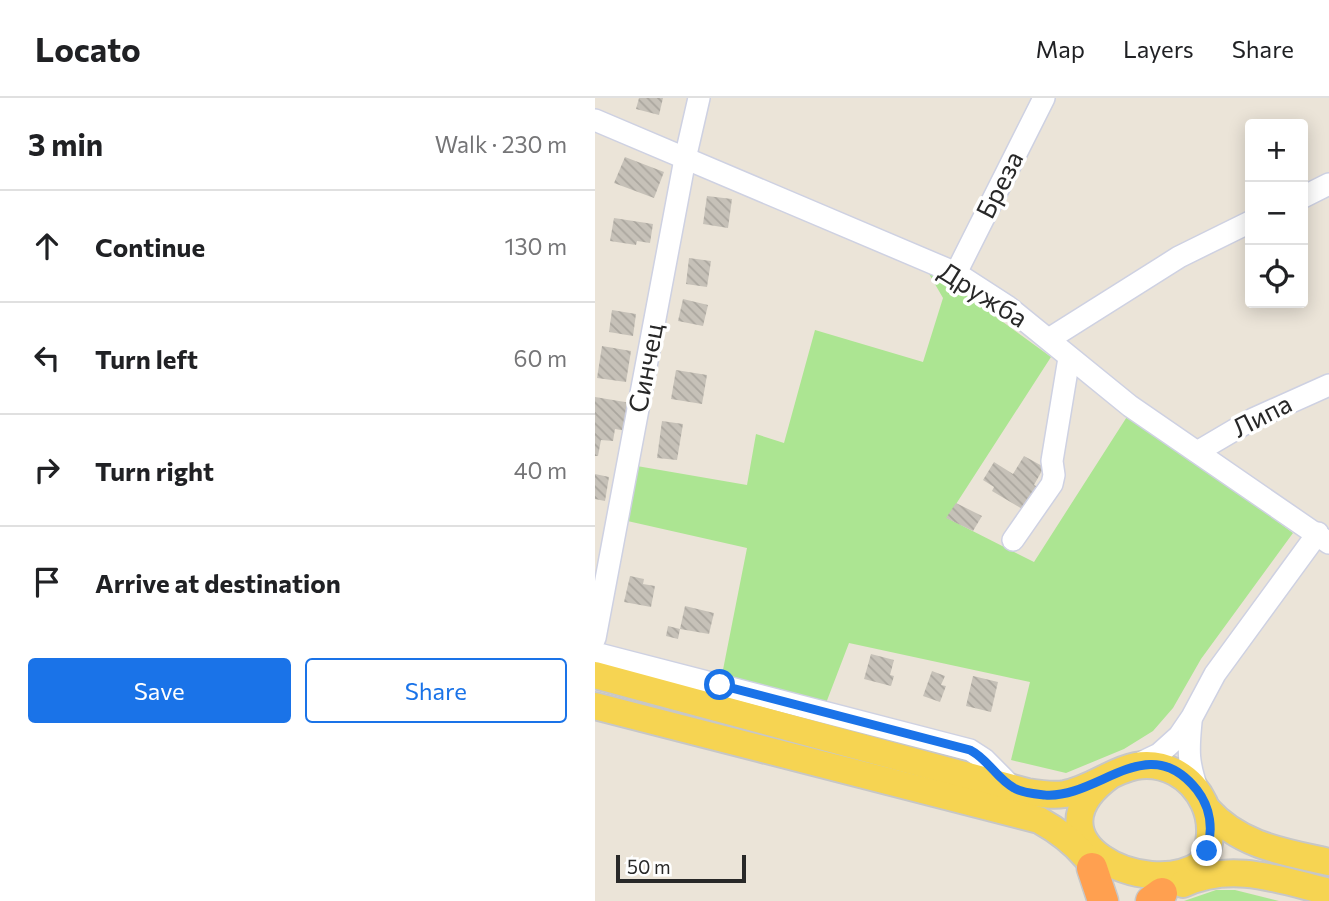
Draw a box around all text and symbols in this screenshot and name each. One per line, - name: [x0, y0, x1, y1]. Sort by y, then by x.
- text: Locato: [35, 28, 141, 69]
- text: Map: [1036, 34, 1085, 63]
- text: Layers: [1123, 34, 1194, 63]
- text: Share: [1232, 34, 1294, 63]
- map controls: [1245, 119, 1308, 308]
- button: +: [1245, 119, 1308, 182]
- text: 3 min: [28, 125, 103, 162]
- text: Walk · 230 m: [435, 130, 567, 158]
- street label: Бреза: [969, 146, 1029, 223]
- button: −: [1245, 182, 1308, 245]
- icon: ahead: [28, 227, 66, 265]
- text: Continue: [95, 231, 205, 262]
- text: 130 m: [505, 232, 567, 260]
- button: locate: [1245, 245, 1308, 308]
- street label: Дружба: [934, 254, 1034, 333]
- street label: Синчец: [621, 320, 668, 415]
- icon: left: [28, 339, 66, 377]
- text: Turn left: [95, 343, 198, 374]
- text: 60 m: [514, 344, 567, 372]
- street label: Липа: [1226, 387, 1296, 443]
- icon: right: [28, 451, 66, 489]
- text: Turn right: [95, 455, 214, 486]
- text: 40 m: [514, 456, 567, 484]
- icon: arrive: [28, 563, 66, 601]
- text: Arrive at destination: [95, 567, 341, 598]
- button: Save: [28, 658, 291, 723]
- button: Share: [305, 658, 567, 723]
- route start: [704, 669, 735, 700]
- route end: [1191, 835, 1222, 866]
- scale bar: [616, 852, 745, 884]
- text: 50 m: [627, 855, 671, 878]

